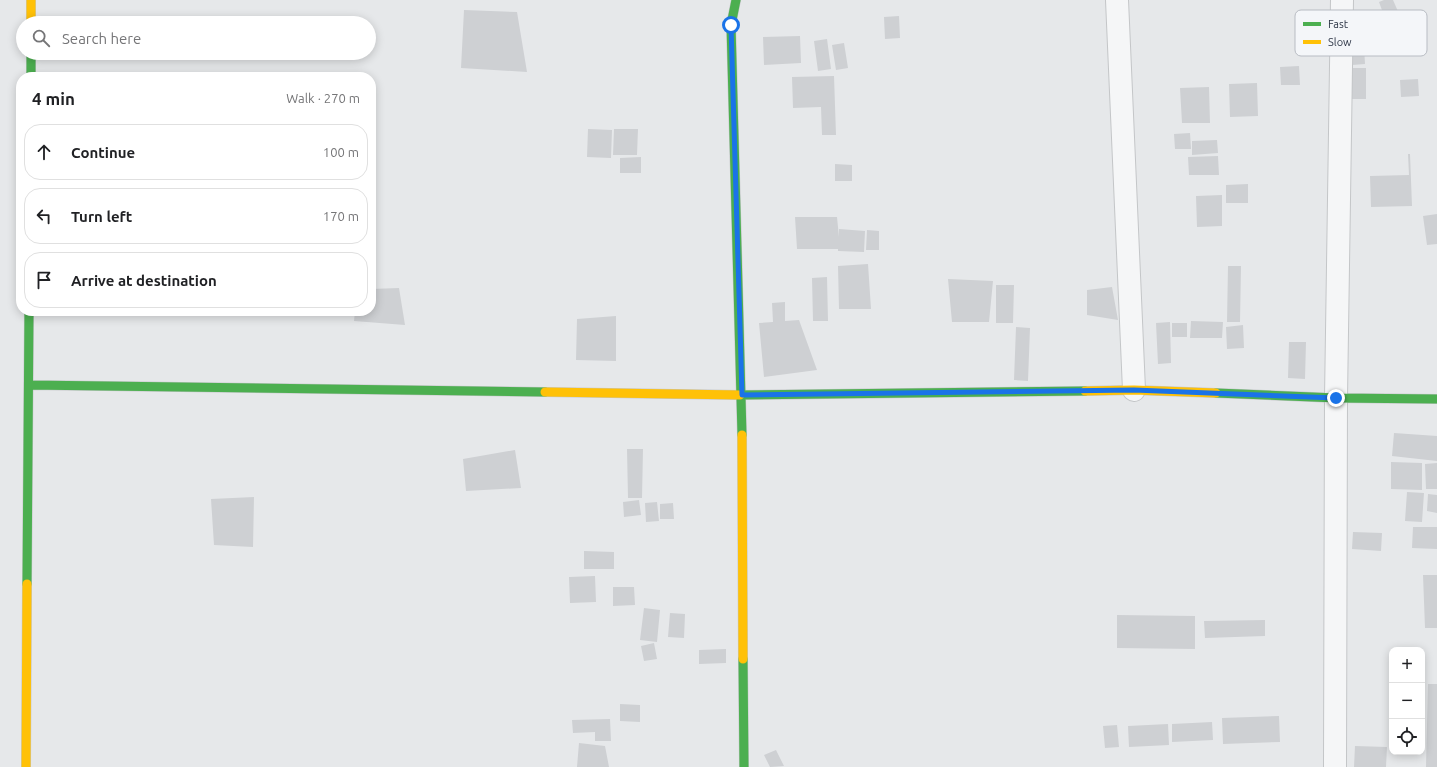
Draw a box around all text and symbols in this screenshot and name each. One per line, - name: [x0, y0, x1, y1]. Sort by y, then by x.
- legend: [1295, 10, 1427, 56]
- search box: [16, 16, 376, 60]
- route start: [722, 16, 740, 34]
- text: Fast: [1328, 18, 1349, 30]
- icon: search: [30, 27, 52, 49]
- text: Search here: [62, 30, 141, 47]
- text: Slow: [1328, 36, 1352, 48]
- text: 4 min: [32, 89, 75, 108]
- text: Walk · 270 m: [286, 91, 360, 105]
- icon: ahead: [33, 141, 55, 163]
- text: Continue: [71, 144, 135, 161]
- text: 100 m: [323, 145, 359, 159]
- icon: left: [33, 205, 55, 227]
- text: Turn left: [71, 208, 132, 225]
- text: 170 m: [323, 209, 359, 223]
- icon: arrive: [33, 269, 55, 291]
- text: Arrive at destination: [71, 272, 217, 289]
- route end: [1327, 389, 1345, 407]
- map controls: [1389, 647, 1425, 755]
- button: +: [1389, 647, 1425, 683]
- button: −: [1389, 683, 1425, 719]
- button: locate: [1389, 719, 1425, 755]

